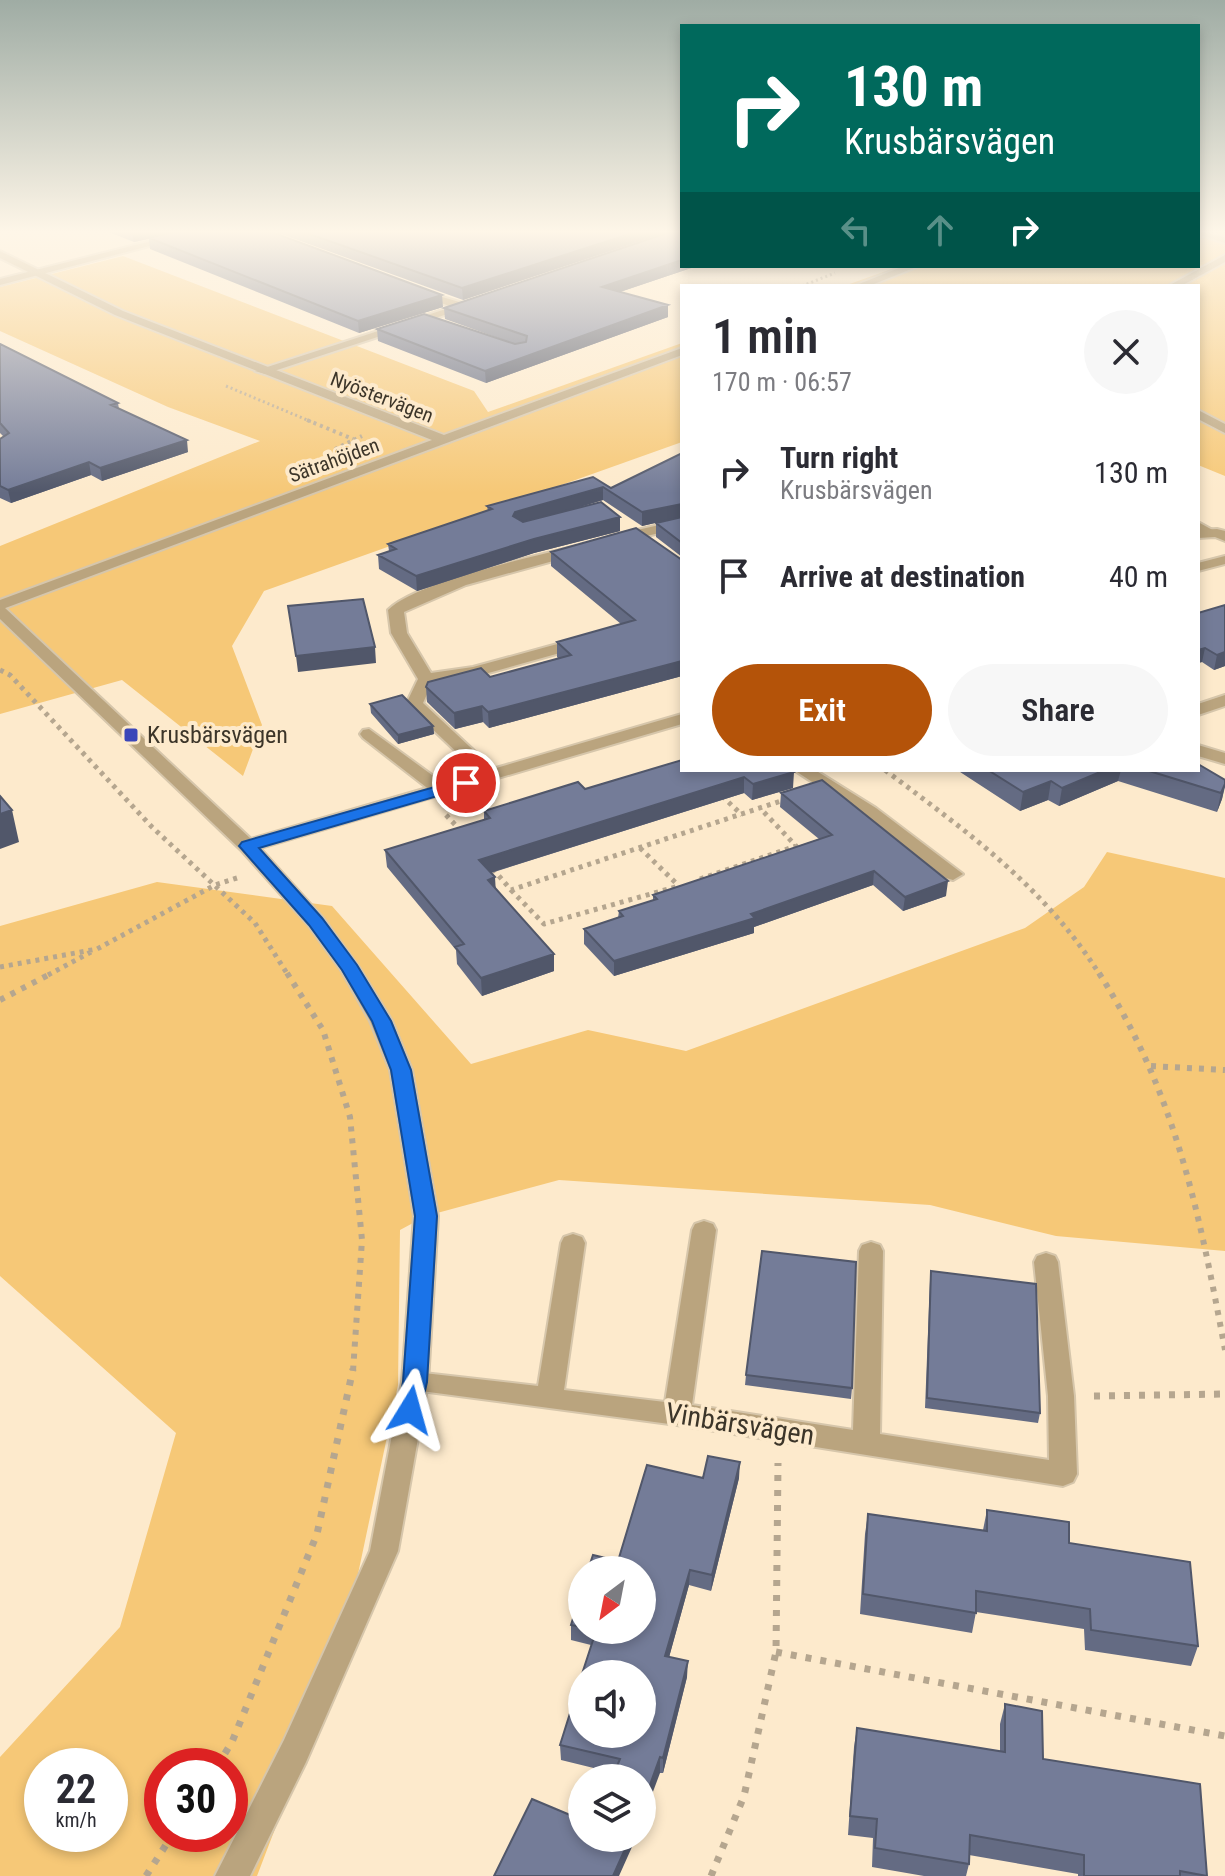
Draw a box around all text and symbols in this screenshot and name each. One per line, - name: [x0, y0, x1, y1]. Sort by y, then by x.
- text: 130 m: [844, 54, 983, 120]
- icon: right: [712, 56, 816, 160]
- text: Krusbärsvägen: [844, 121, 1055, 163]
- icon: left: [834, 208, 878, 252]
- icon: ahead: [918, 208, 962, 252]
- icon: right: [1002, 208, 1046, 252]
- text: 1 min: [712, 308, 818, 365]
- button: close: [1084, 310, 1168, 394]
- street label: Nyöstervägen: [327, 366, 437, 428]
- text: 170 m · 06:57: [712, 367, 852, 397]
- street label: Sätrahöjden: [286, 433, 382, 487]
- text: Turn right: [780, 440, 898, 475]
- icon: right: [712, 450, 756, 494]
- text: 130 m: [1094, 455, 1168, 490]
- text: Krusbärsvägen: [780, 475, 933, 505]
- icon: arrive: [712, 554, 756, 598]
- text: Arrive at destination: [780, 559, 1025, 594]
- text: 40 m: [1109, 559, 1168, 594]
- button: Exit: [712, 664, 932, 756]
- button: Share: [948, 664, 1168, 756]
- place label: Krusbärsvägen: [147, 721, 288, 749]
- marker: Krusbärsvägen: [122, 726, 140, 744]
- pin: [432, 749, 500, 817]
- icon: arrive: [444, 761, 488, 805]
- position arrow: [368, 1368, 452, 1452]
- street label: Vinbärsvägen: [663, 1396, 817, 1452]
- north arrow: [568, 1556, 656, 1644]
- map controls: [568, 1556, 656, 1852]
- button: sound: [568, 1660, 656, 1748]
- speed limit sign: 30: [144, 1748, 248, 1852]
- button: layers: [568, 1764, 656, 1852]
- text: 22: [56, 1766, 96, 1813]
- text: km/h: [55, 1808, 97, 1832]

